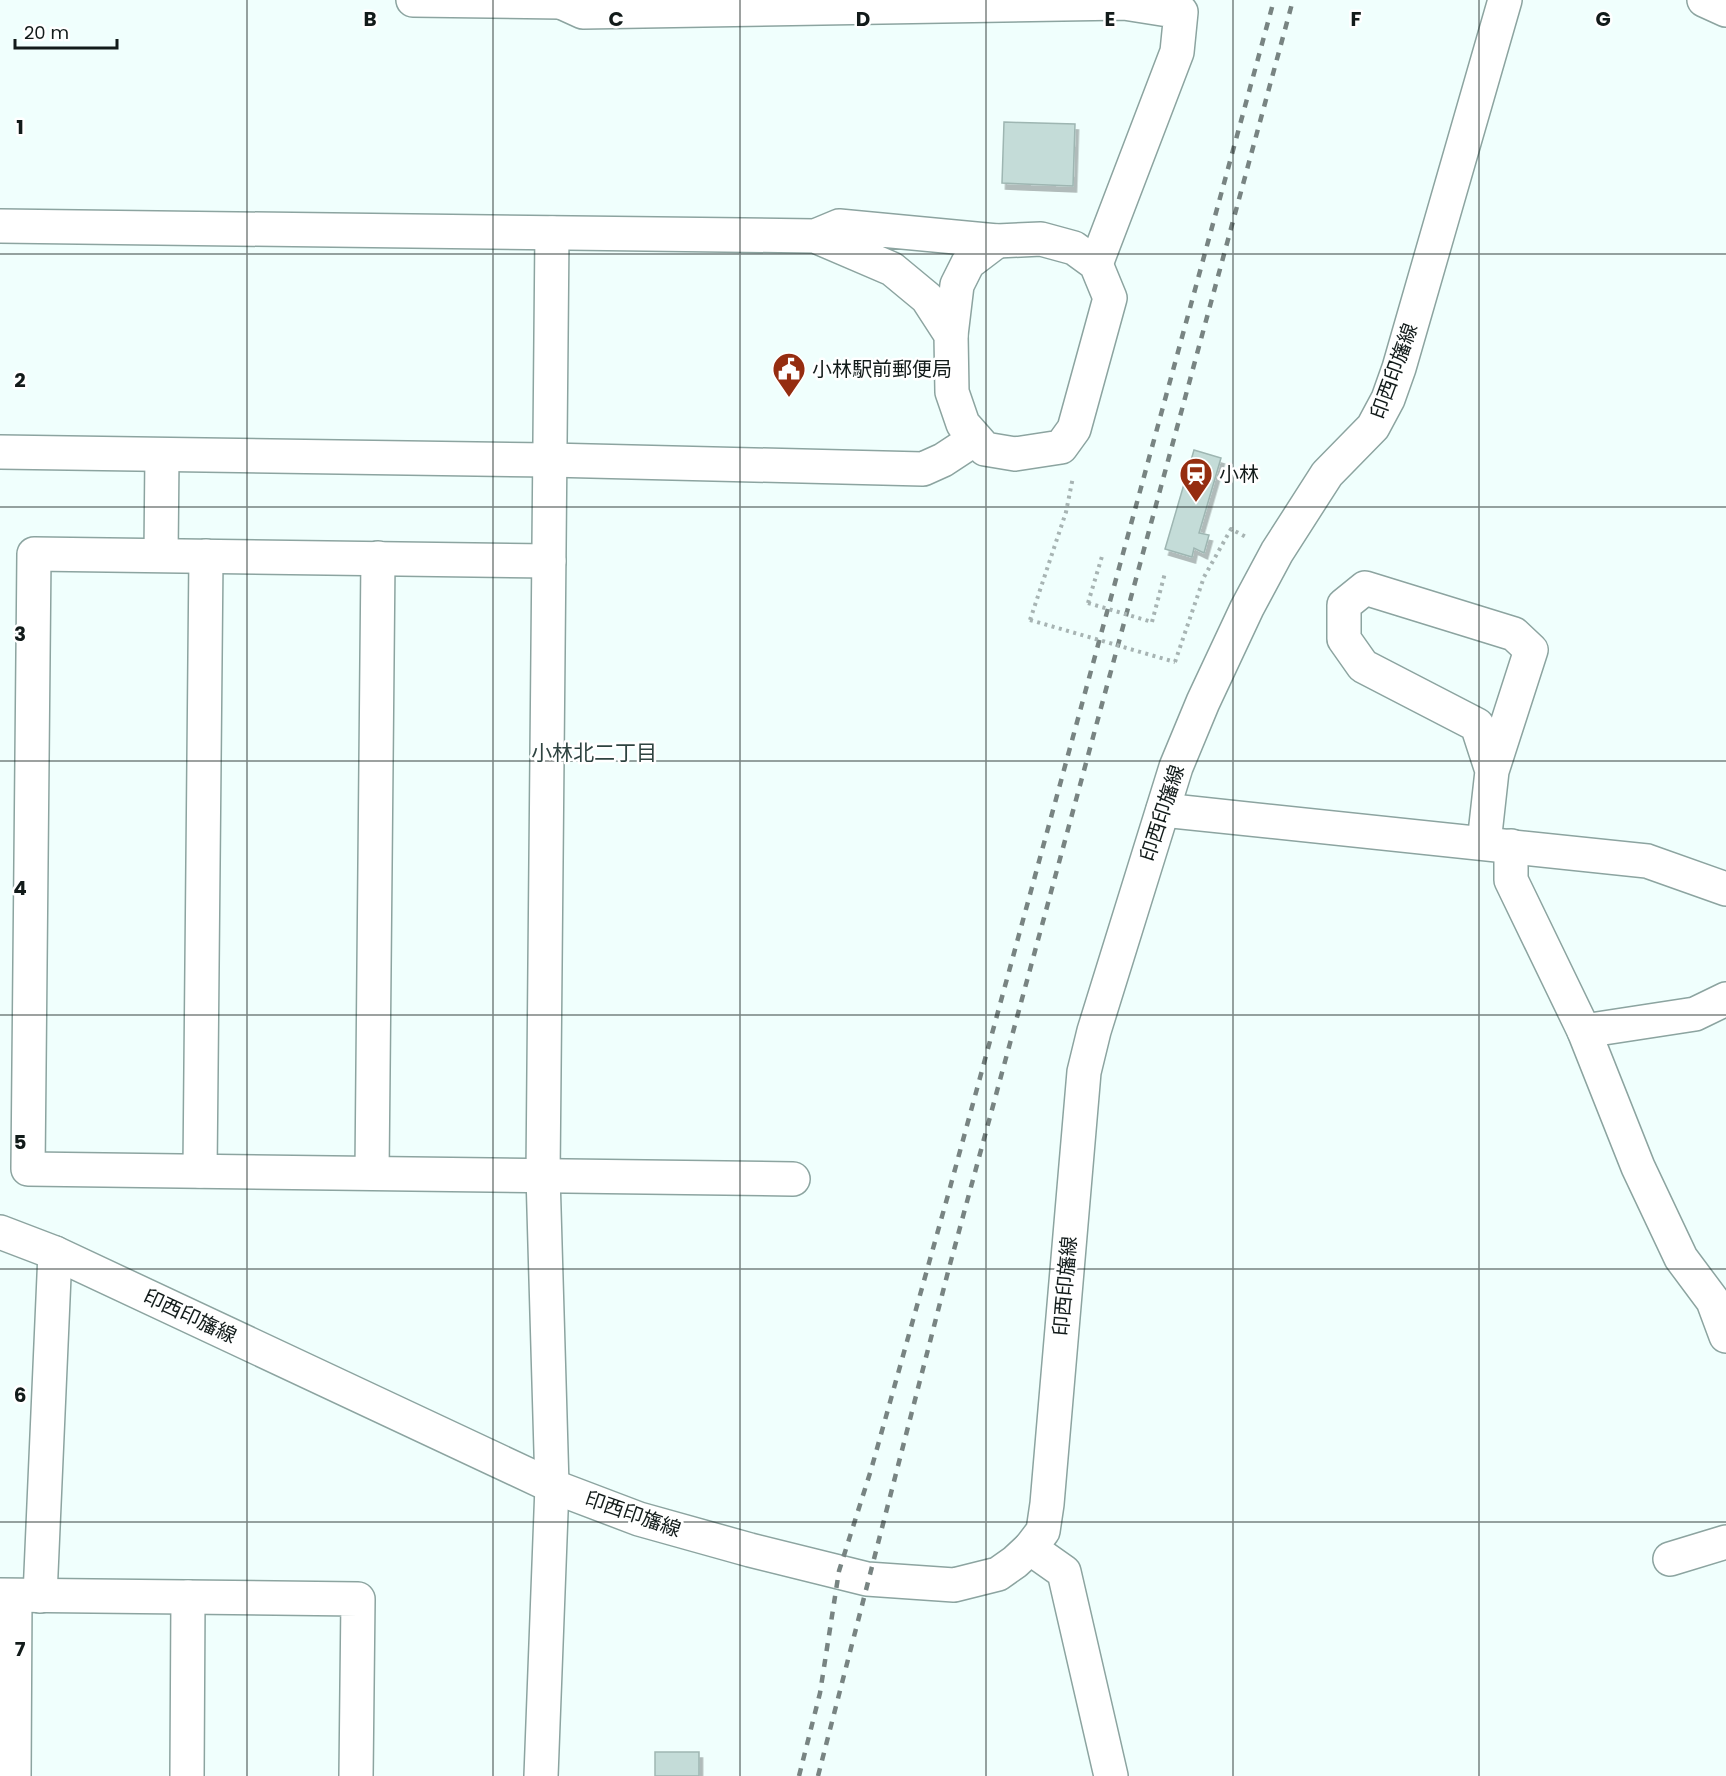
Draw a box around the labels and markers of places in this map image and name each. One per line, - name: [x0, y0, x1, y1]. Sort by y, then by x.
- public building icon: 小林駅前郵便局: [771, 351, 807, 398]
- place label: 小林駅前郵便局: [812, 355, 952, 383]
- station icon: 小林: [1178, 456, 1214, 503]
- place label: 小林: [1219, 460, 1259, 488]

